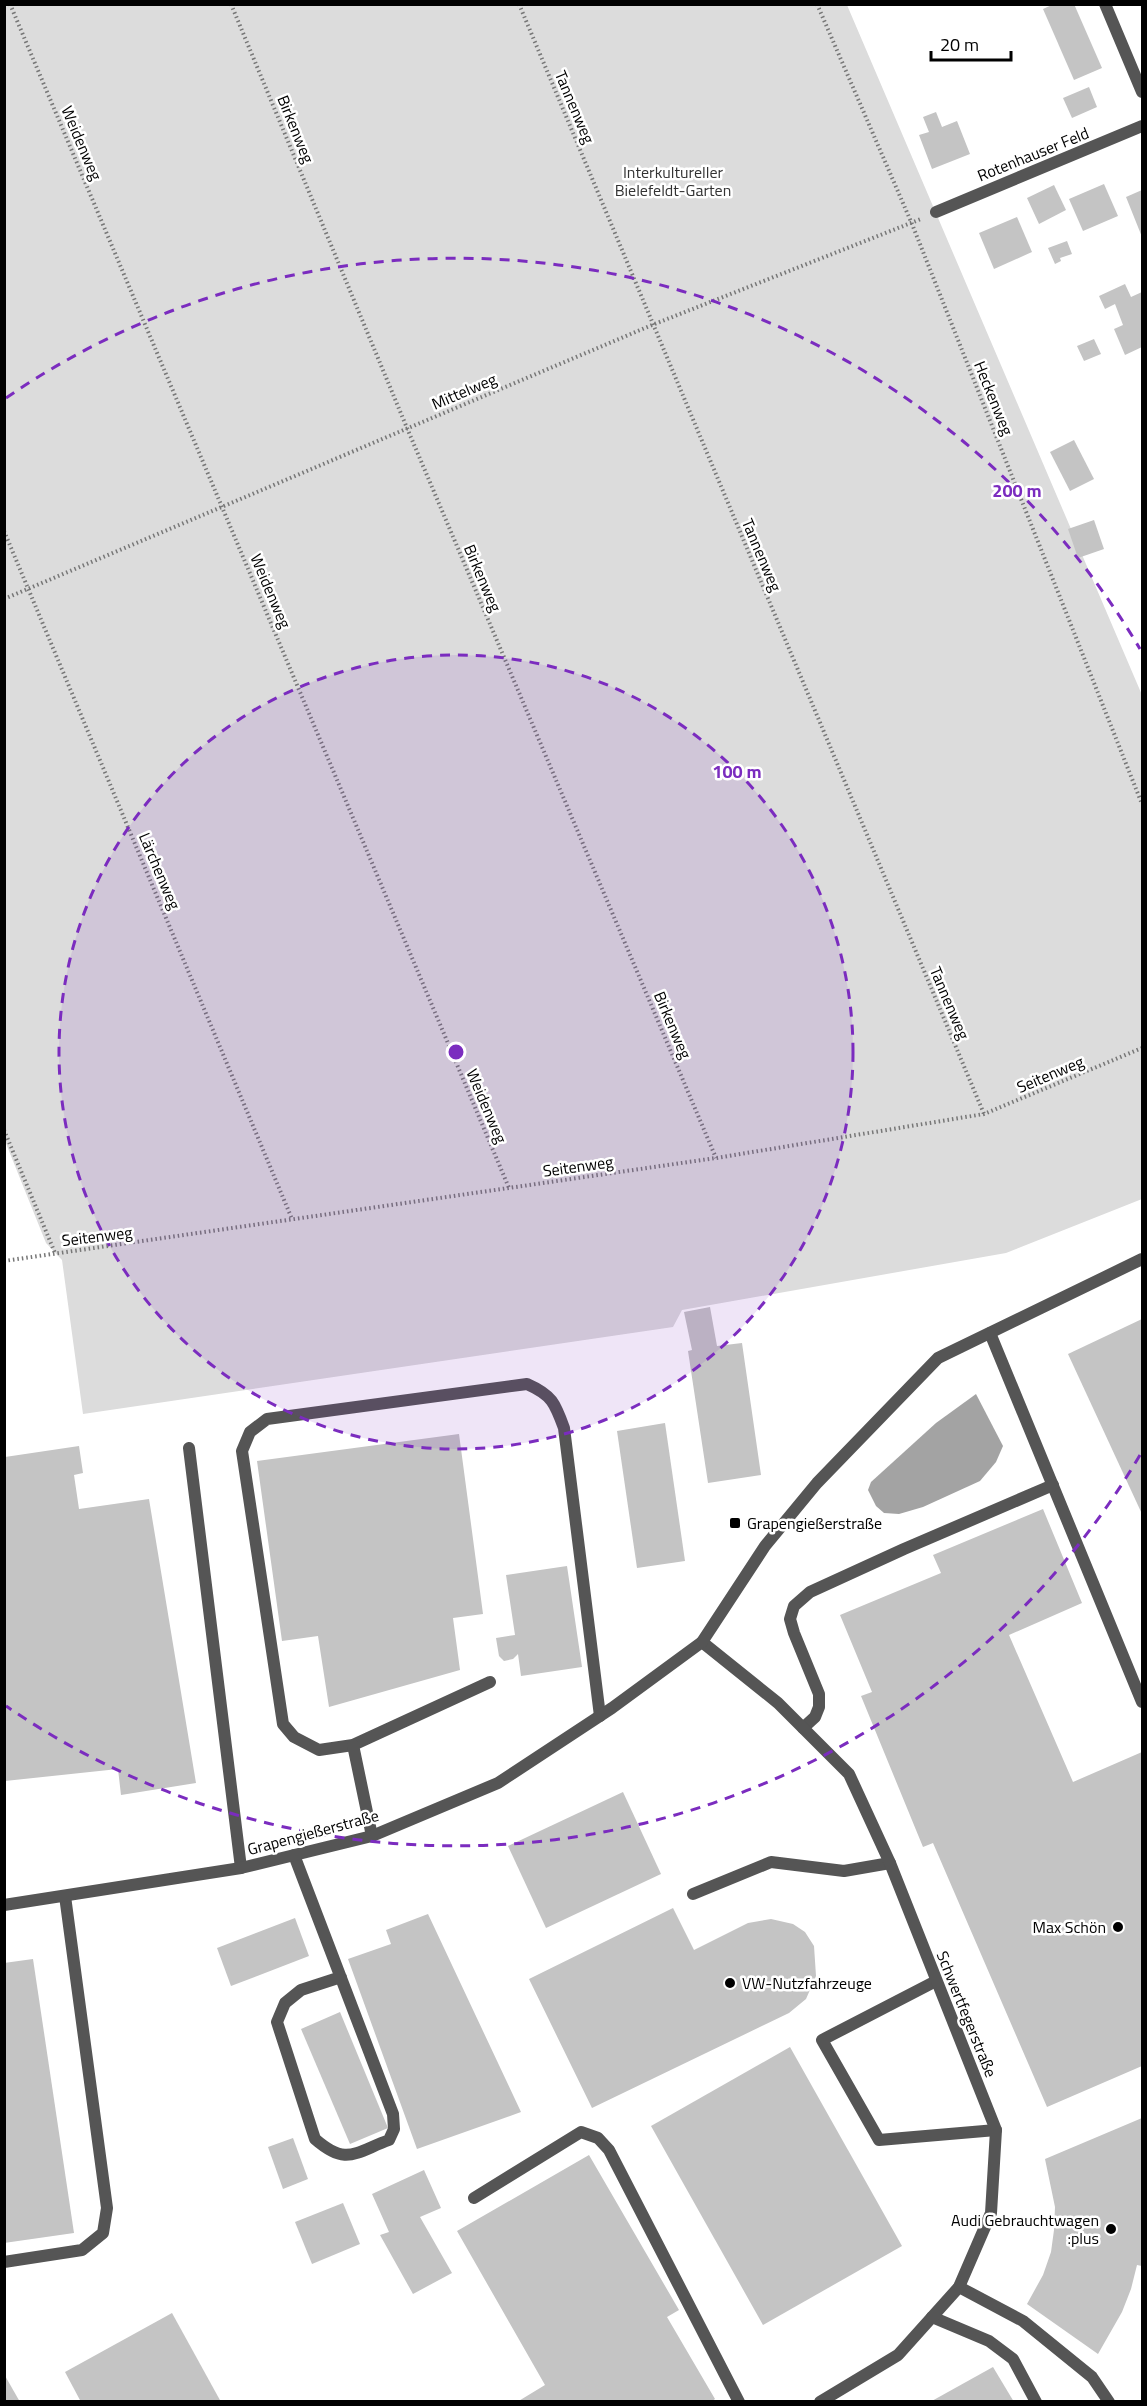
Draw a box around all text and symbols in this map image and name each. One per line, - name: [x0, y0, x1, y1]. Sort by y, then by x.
- scale bar: [931, 24, 1010, 62]
- text: 20 m: [940, 31, 979, 58]
- street label: Tannenweg: [549, 67, 601, 147]
- street label: Birkenweg: [272, 91, 320, 167]
- street label: Weidenweg: [56, 102, 108, 184]
- street label: Rotenhauser Feld: [974, 121, 1092, 187]
- park label: Interkultureller Bielefeldt-Garten: [615, 160, 731, 202]
- street label: Heckenweg: [968, 357, 1020, 439]
- street label: Mittelweg: [428, 367, 500, 415]
- text: 200 m: [992, 477, 1042, 504]
- street label: Tannenweg: [736, 515, 788, 595]
- street label: Birkenweg: [458, 540, 508, 616]
- street label: Weidenweg: [245, 550, 297, 632]
- text: 100 m: [712, 758, 762, 785]
- street label: Lärchenweg: [133, 829, 187, 913]
- street label: Tannenweg: [924, 963, 976, 1043]
- street label: Birkenweg: [648, 987, 698, 1063]
- centre of rings: [446, 1042, 466, 1062]
- street label: Seitenweg: [1013, 1049, 1087, 1099]
- street label: Weidenweg: [461, 1065, 513, 1147]
- street label: Seitenweg: [541, 1149, 615, 1183]
- street label: Seitenweg: [60, 1220, 134, 1252]
- place label: Grapengießerstraße: [747, 1511, 882, 1535]
- marker: Grapengießerstraße: [728, 1516, 742, 1530]
- street label: Grapengießerstraße: [245, 1803, 381, 1861]
- place label: Max Schön: [1033, 1915, 1106, 1939]
- marker: Max Schön: [1111, 1920, 1125, 1934]
- street label: Schwertfegerstraße: [931, 1947, 1003, 2081]
- place label: VW-Nutzfahrzeuge: [742, 1971, 872, 1995]
- marker: VW-Nutzfahrzeuge: [723, 1976, 737, 1990]
- place label: Audi Gebrauchtwagen :plus: [951, 2208, 1099, 2250]
- marker: Audi Gebrauchtwagen :plus: [1104, 2222, 1118, 2236]

